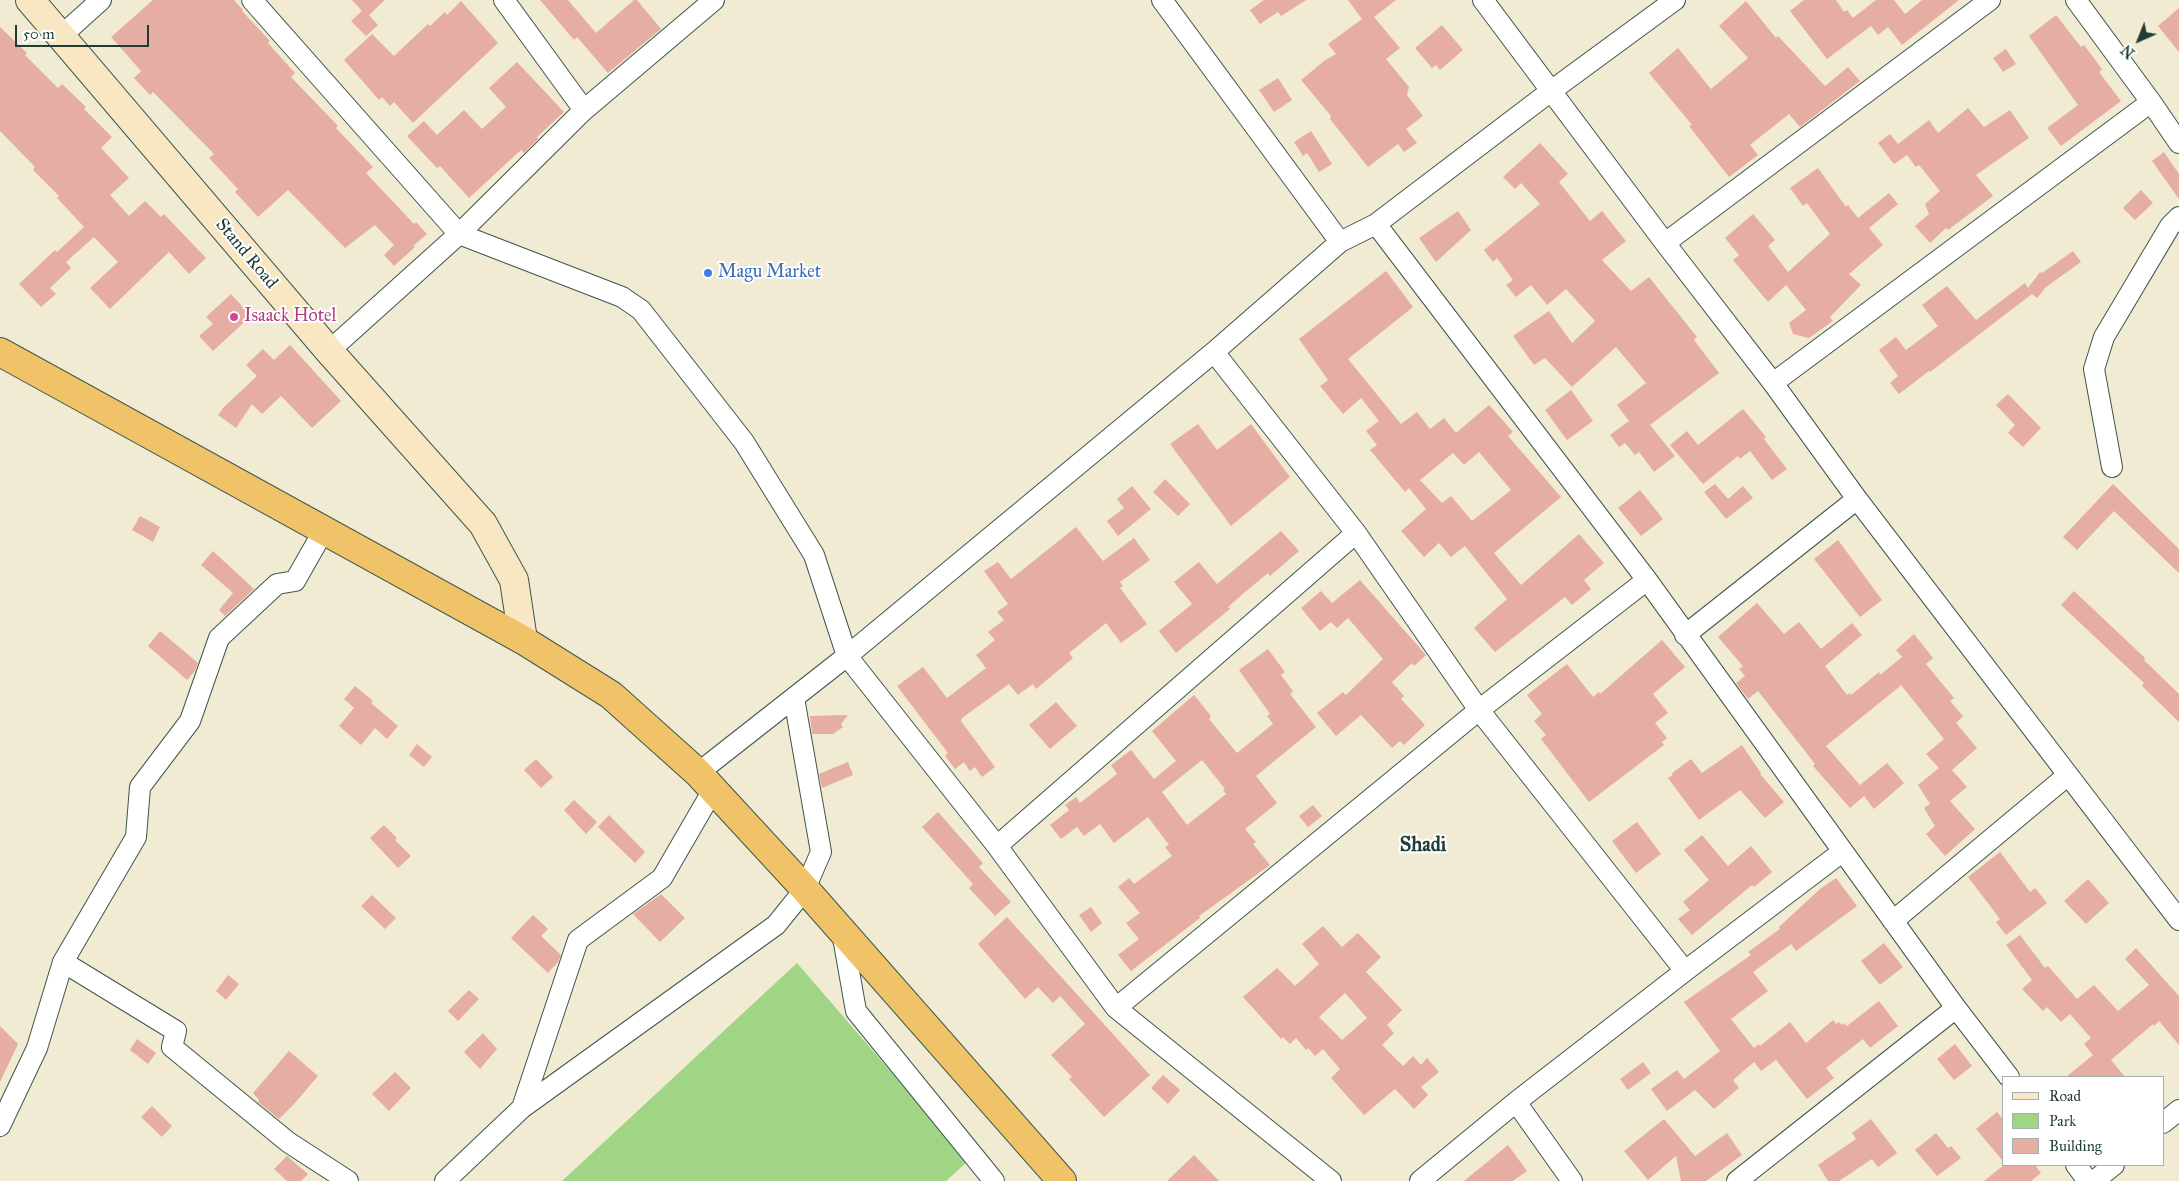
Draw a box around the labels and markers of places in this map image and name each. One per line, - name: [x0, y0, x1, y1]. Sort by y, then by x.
- place label: Magu Market: [718, 262, 821, 284]
- marker: Magu Market: [702, 267, 714, 279]
- place label: Isaack Hotel: [244, 306, 336, 328]
- marker: Isaack Hotel: [228, 311, 240, 323]

